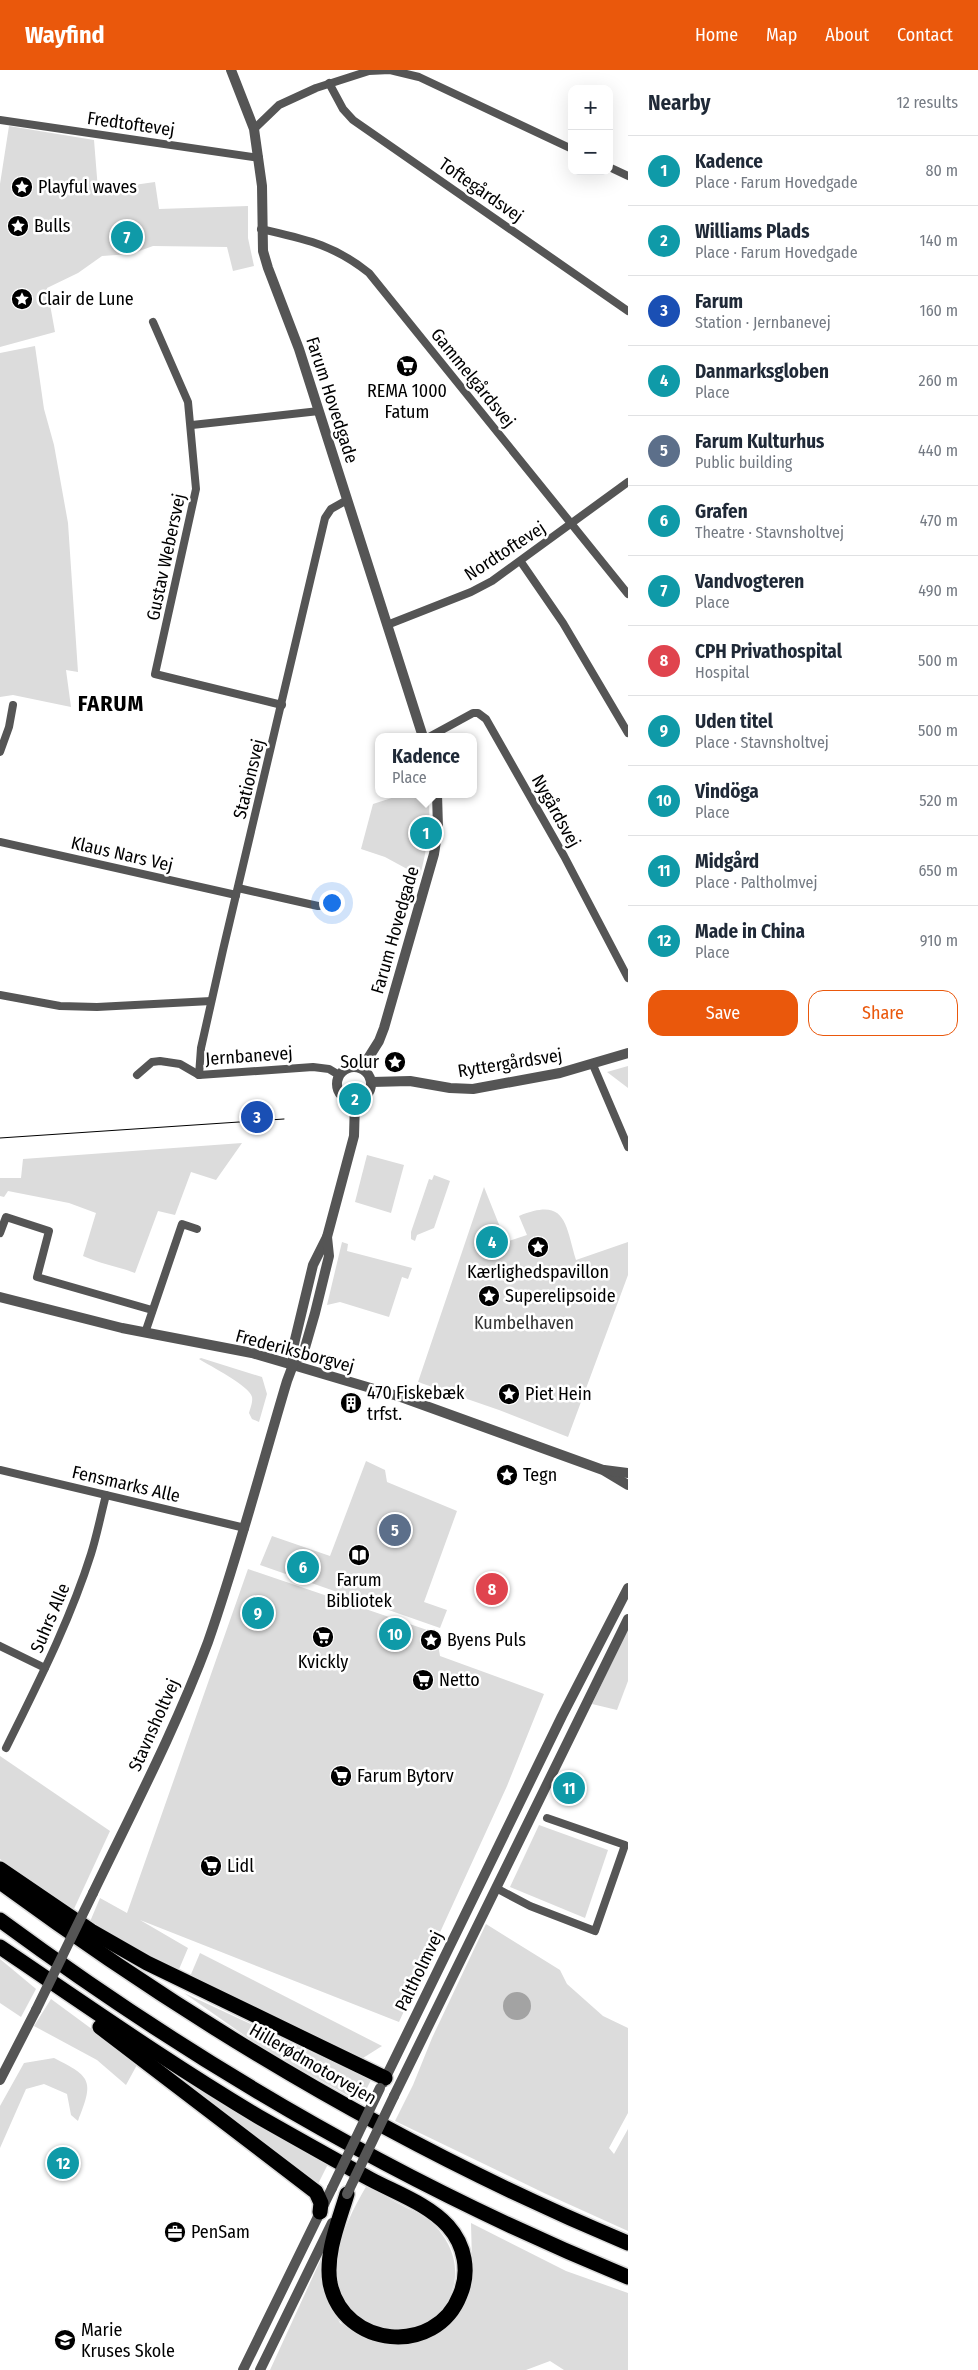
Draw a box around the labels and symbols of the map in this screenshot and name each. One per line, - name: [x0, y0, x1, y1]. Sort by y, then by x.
- street label: Fredtoftevej: [86, 107, 176, 141]
- street label: Toftegårdsvej: [435, 153, 527, 227]
- place icon: Playful waves: [10, 175, 34, 199]
- place label: Playful waves: [38, 176, 137, 198]
- place icon: Bulls: [6, 214, 30, 238]
- place label: Bulls: [34, 215, 71, 237]
- pin: 7: [111, 218, 143, 256]
- place icon: Clair de Lune: [10, 287, 34, 311]
- place label: Clair de Lune: [38, 288, 134, 310]
- street label: Gammelgårdsvej: [426, 324, 520, 432]
- street label: Farum Hovedgade: [301, 334, 363, 466]
- supermarket icon: REMA 1000 Fatum: [395, 354, 419, 378]
- place label: REMA 1000 Fatum: [367, 380, 447, 423]
- street label: Gustav Webersvej: [142, 491, 190, 623]
- street label: Nordtoftevej: [460, 517, 550, 585]
- district label: FARUM: [78, 690, 144, 717]
- street label: Stationsvej: [228, 737, 270, 821]
- street label: Nygårdsvej: [527, 771, 585, 851]
- pin: 1: [410, 814, 442, 852]
- street label: Klaus Nars Vej: [69, 832, 175, 876]
- street label: Farum Hovedgade: [366, 864, 424, 996]
- your location: [319, 890, 345, 916]
- street label: Jernbanevej: [205, 1042, 293, 1070]
- street label: Ryttergårdsvej: [456, 1044, 564, 1082]
- place icon: Solur: [383, 1050, 407, 1074]
- place label: Solur: [340, 1051, 380, 1073]
- pin: 2: [339, 1080, 371, 1118]
- pin: 3: [241, 1098, 273, 1136]
- pin: 4: [476, 1223, 508, 1261]
- place icon: Kærlighedspavillon: [526, 1235, 550, 1259]
- place label: Kærlighedspavillon: [467, 1261, 609, 1283]
- place icon: Superelipsoide: [477, 1284, 501, 1308]
- place label: Superelipsoide: [505, 1285, 616, 1307]
- park label: Kumbelhaven: [474, 1312, 574, 1334]
- street label: Frederiksborgvej: [233, 1325, 357, 1377]
- place label: 470 Fiskebæk trfst.: [367, 1382, 465, 1425]
- place icon: Piet Hein: [497, 1382, 521, 1406]
- place label: Piet Hein: [525, 1383, 592, 1405]
- building icon: 470 Fiskebæk trfst.: [339, 1391, 363, 1415]
- street label: Fensmarks Alle: [70, 1461, 182, 1507]
- place icon: Tegn: [495, 1463, 519, 1487]
- place label: Tegn: [523, 1464, 557, 1486]
- pin: 5: [379, 1511, 411, 1549]
- library icon: Farum Bibliotek: [347, 1543, 371, 1567]
- pin: 6: [287, 1548, 319, 1586]
- place label: Farum Bibliotek: [326, 1569, 392, 1612]
- pin: 8: [476, 1570, 508, 1608]
- street label: Suhrs Alle: [26, 1580, 75, 1656]
- pin: 9: [242, 1594, 274, 1632]
- pin: 10: [379, 1615, 411, 1653]
- supermarket icon: Kvickly: [311, 1625, 335, 1649]
- place icon: Byens Puls: [419, 1628, 443, 1652]
- place label: Byens Puls: [447, 1629, 526, 1651]
- place label: Kvickly: [298, 1651, 348, 1673]
- supermarket icon: Netto: [411, 1668, 435, 1692]
- place label: Netto: [439, 1669, 480, 1691]
- street label: Stavnsholtvej: [124, 1675, 184, 1775]
- supermarket icon: Farum Bytorv: [329, 1764, 353, 1788]
- place label: Farum Bytorv: [357, 1765, 454, 1787]
- pin: 11: [553, 1769, 585, 1807]
- supermarket icon: Lidl: [199, 1854, 223, 1878]
- place label: Lidl: [227, 1855, 254, 1877]
- street label: Paltholmvej: [390, 1927, 448, 2015]
- street label: Hillerødmotorvejen: [246, 2019, 380, 2109]
- pin: 12: [47, 2144, 79, 2182]
- office icon: PenSam: [163, 2220, 187, 2244]
- place label: PenSam: [191, 2221, 250, 2243]
- place label: Marie Kruses Skole: [81, 2319, 175, 2362]
- school or university icon: Marie Kruses Skole: [53, 2328, 77, 2352]

